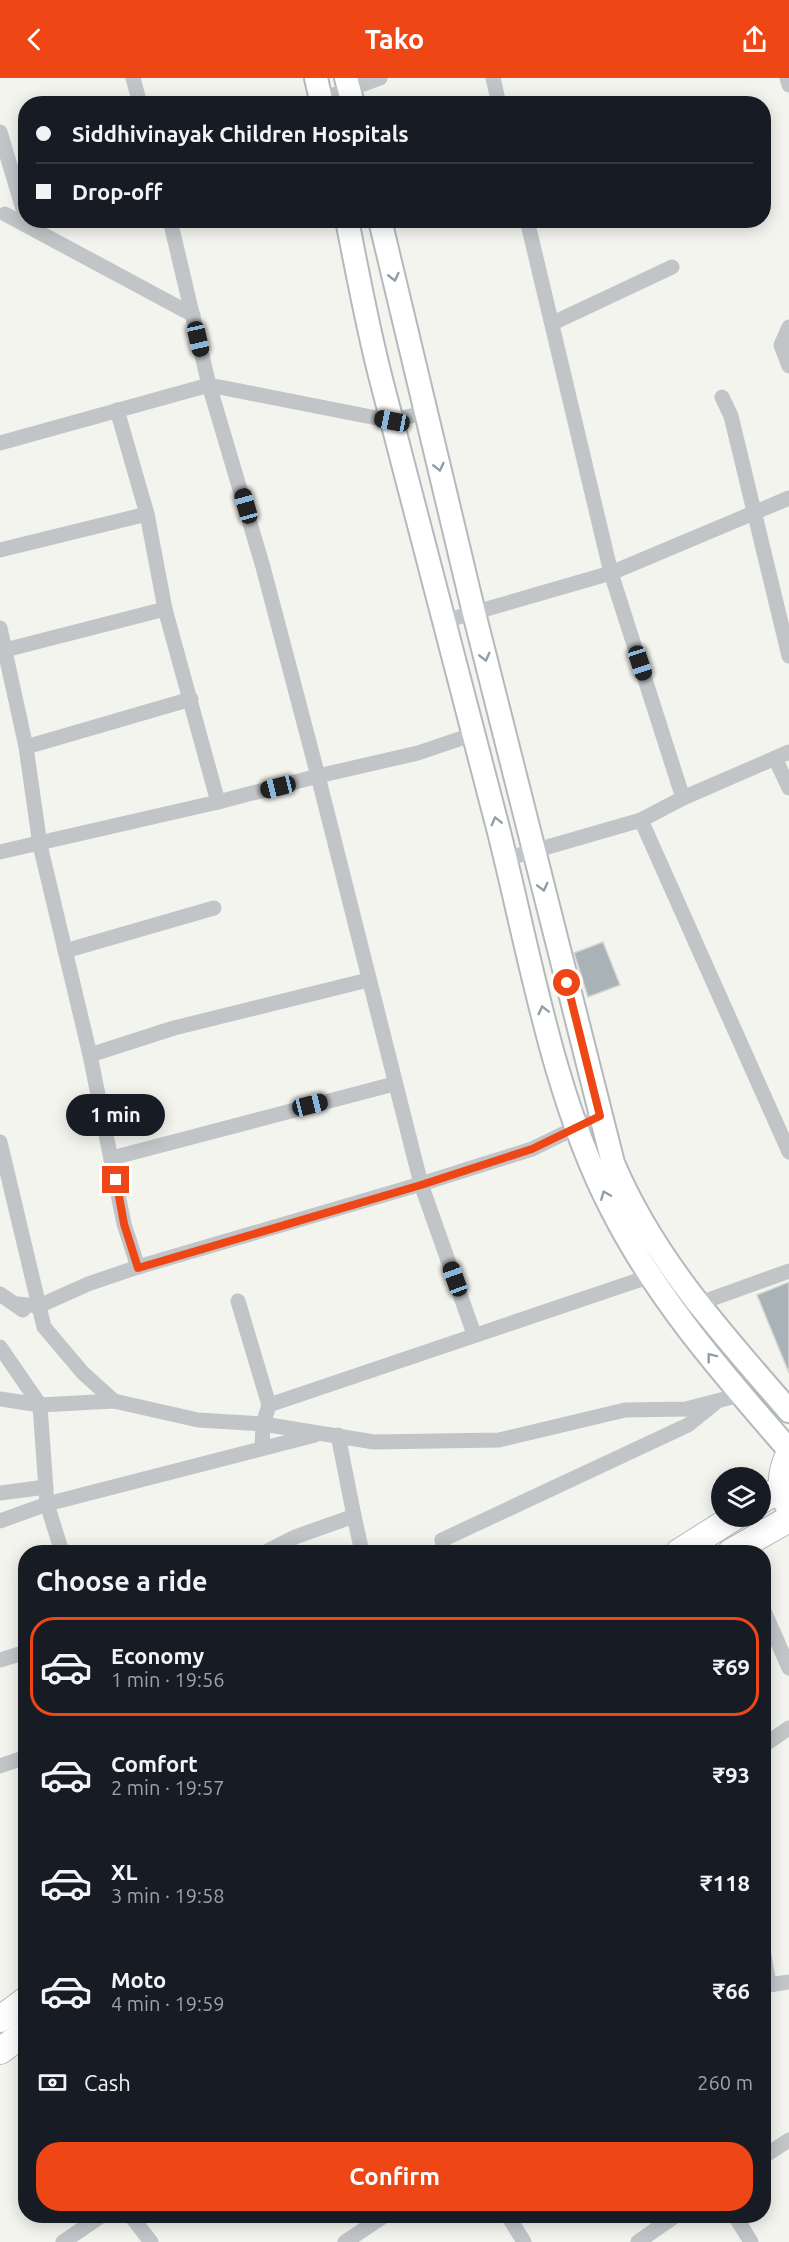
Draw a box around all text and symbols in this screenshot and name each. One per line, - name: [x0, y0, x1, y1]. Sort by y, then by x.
- icon: back: [18, 23, 51, 56]
- icon: share: [738, 23, 771, 56]
- text: Tako: [365, 24, 424, 54]
- text: Siddhivinayak Children Hospitals: [72, 121, 409, 146]
- text: Drop-off: [72, 179, 162, 204]
- one-way arrow: [387, 272, 400, 282]
- car: [185, 319, 211, 359]
- car: [373, 409, 411, 433]
- one-way arrow: [432, 462, 445, 472]
- car: [232, 486, 260, 526]
- car: [626, 643, 654, 683]
- one-way arrow: [477, 652, 490, 662]
- car: [258, 774, 298, 800]
- one-way arrow: [491, 816, 504, 826]
- one-way arrow: [535, 881, 548, 891]
- route start: [553, 969, 580, 996]
- one-way arrow: [537, 1005, 550, 1015]
- car: [290, 1092, 330, 1118]
- callout: 1 min: [66, 1093, 166, 1135]
- text: 1 min: [90, 1103, 141, 1126]
- route end: [102, 1166, 129, 1193]
- one-way arrow: [600, 1190, 612, 1201]
- car: [440, 1259, 470, 1299]
- one-way arrow: [708, 1353, 719, 1364]
- map controls: [711, 1467, 771, 1527]
- button: layers: [711, 1467, 771, 1527]
- text: Choose a ride: [36, 1566, 208, 1596]
- icon: car: [39, 1640, 93, 1694]
- text: Economy: [111, 1643, 204, 1668]
- text: ₹69: [713, 1654, 750, 1679]
- text: 1 min · 19:56: [111, 1668, 225, 1691]
- icon: car: [39, 1748, 93, 1802]
- text: Comfort: [111, 1751, 198, 1776]
- text: ₹93: [713, 1762, 750, 1787]
- text: 2 min · 19:57: [111, 1776, 225, 1799]
- icon: car: [39, 1856, 93, 1910]
- text: XL: [111, 1859, 138, 1884]
- text: ₹118: [700, 1870, 750, 1895]
- text: 3 min · 19:58: [111, 1884, 225, 1907]
- icon: car: [39, 1964, 93, 2018]
- text: Moto: [111, 1967, 166, 1992]
- text: ₹66: [713, 1978, 750, 2003]
- text: 4 min · 19:59: [111, 1992, 225, 2015]
- icon: cash: [36, 2066, 69, 2099]
- text: Cash: [84, 2070, 131, 2095]
- text: 260 m: [697, 2071, 753, 2094]
- button: Confirm: [36, 2142, 753, 2211]

